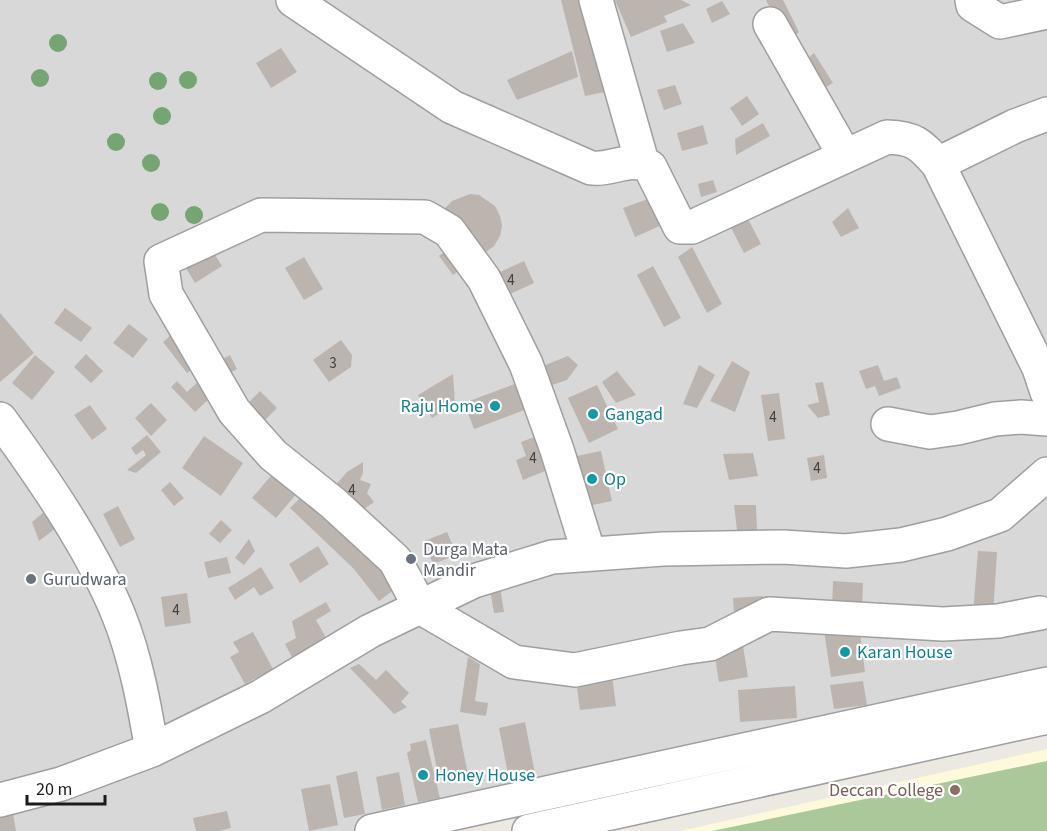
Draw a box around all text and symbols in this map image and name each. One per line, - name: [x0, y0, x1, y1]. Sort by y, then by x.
- house number: 4: [507, 270, 515, 291]
- house number: 3: [329, 353, 337, 374]
- place label: Raju Home: [401, 394, 483, 419]
- marker: Raju Home: [488, 399, 502, 413]
- place label: Gangad: [605, 402, 663, 427]
- marker: Gangad: [586, 407, 600, 421]
- house number: 4: [769, 407, 777, 428]
- house number: 4: [529, 448, 537, 469]
- house number: 4: [813, 458, 821, 479]
- place label: Op: [604, 467, 626, 492]
- marker: Op: [585, 472, 599, 486]
- house number: 4: [348, 480, 356, 501]
- place label: Durga Mata Mandir: [423, 537, 508, 583]
- marker: Durga Mata Mandir: [404, 552, 418, 566]
- place label: Gurudwara: [43, 567, 127, 592]
- marker: Gurudwara: [24, 572, 38, 586]
- house number: 4: [172, 600, 180, 621]
- place label: Karan House: [857, 640, 953, 665]
- marker: Karan House: [838, 645, 852, 659]
- place label: Honey House: [435, 763, 535, 788]
- scale bar: [27, 768, 105, 806]
- marker: Honey House: [416, 768, 430, 782]
- text: 20 m: [36, 777, 72, 802]
- place label: Deccan College: [829, 778, 943, 803]
- marker: Deccan College: [948, 783, 962, 797]

